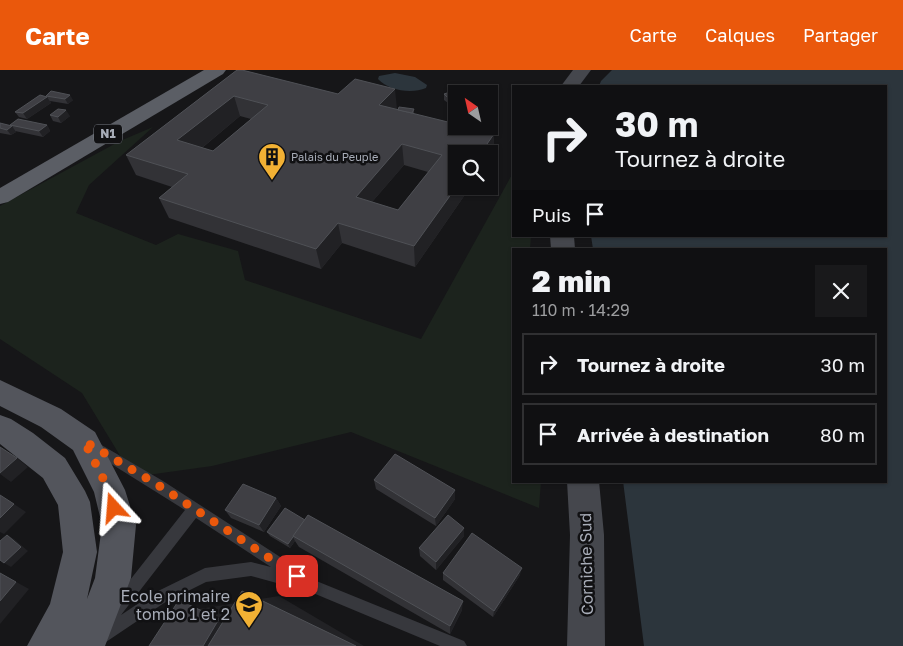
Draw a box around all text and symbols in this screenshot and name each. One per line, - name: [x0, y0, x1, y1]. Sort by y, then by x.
- text: Carte: [25, 21, 90, 50]
- text: Carte: [630, 24, 677, 46]
- text: Calques: [705, 24, 775, 46]
- text: Partager: [803, 24, 878, 46]
- north arrow: [448, 85, 498, 135]
- map controls: [448, 85, 498, 195]
- text: 30 m: [615, 103, 698, 145]
- icon: right: [532, 105, 597, 170]
- road number: N1: [94, 124, 122, 144]
- building icon: Palais du Peuple: [257, 142, 287, 181]
- button: search: [448, 145, 498, 195]
- text: Tournez à droite: [615, 145, 785, 172]
- place label: Palais du Peuple: [291, 150, 378, 163]
- icon: arrive: [581, 200, 609, 228]
- text: Puis: [532, 203, 571, 226]
- text: 2 min: [532, 263, 611, 299]
- button: close: [815, 265, 867, 317]
- text: 110 m · 14:29: [532, 300, 630, 320]
- icon: right: [534, 350, 562, 378]
- text: Tournez à droite: [577, 353, 725, 376]
- text: 30 m: [821, 353, 865, 376]
- icon: arrive: [534, 420, 562, 448]
- text: Arrivée à destination: [577, 423, 769, 446]
- text: 80 m: [820, 423, 865, 446]
- position arrow: [87, 481, 139, 533]
- street label: Corniche Sud: [575, 513, 597, 615]
- pin: [276, 555, 318, 597]
- icon: arrive: [283, 562, 311, 590]
- place label: Ecole primaire tombo 1 et 2: [121, 586, 230, 624]
- school or university icon: Ecole primaire tombo 1 et 2: [234, 590, 264, 629]

